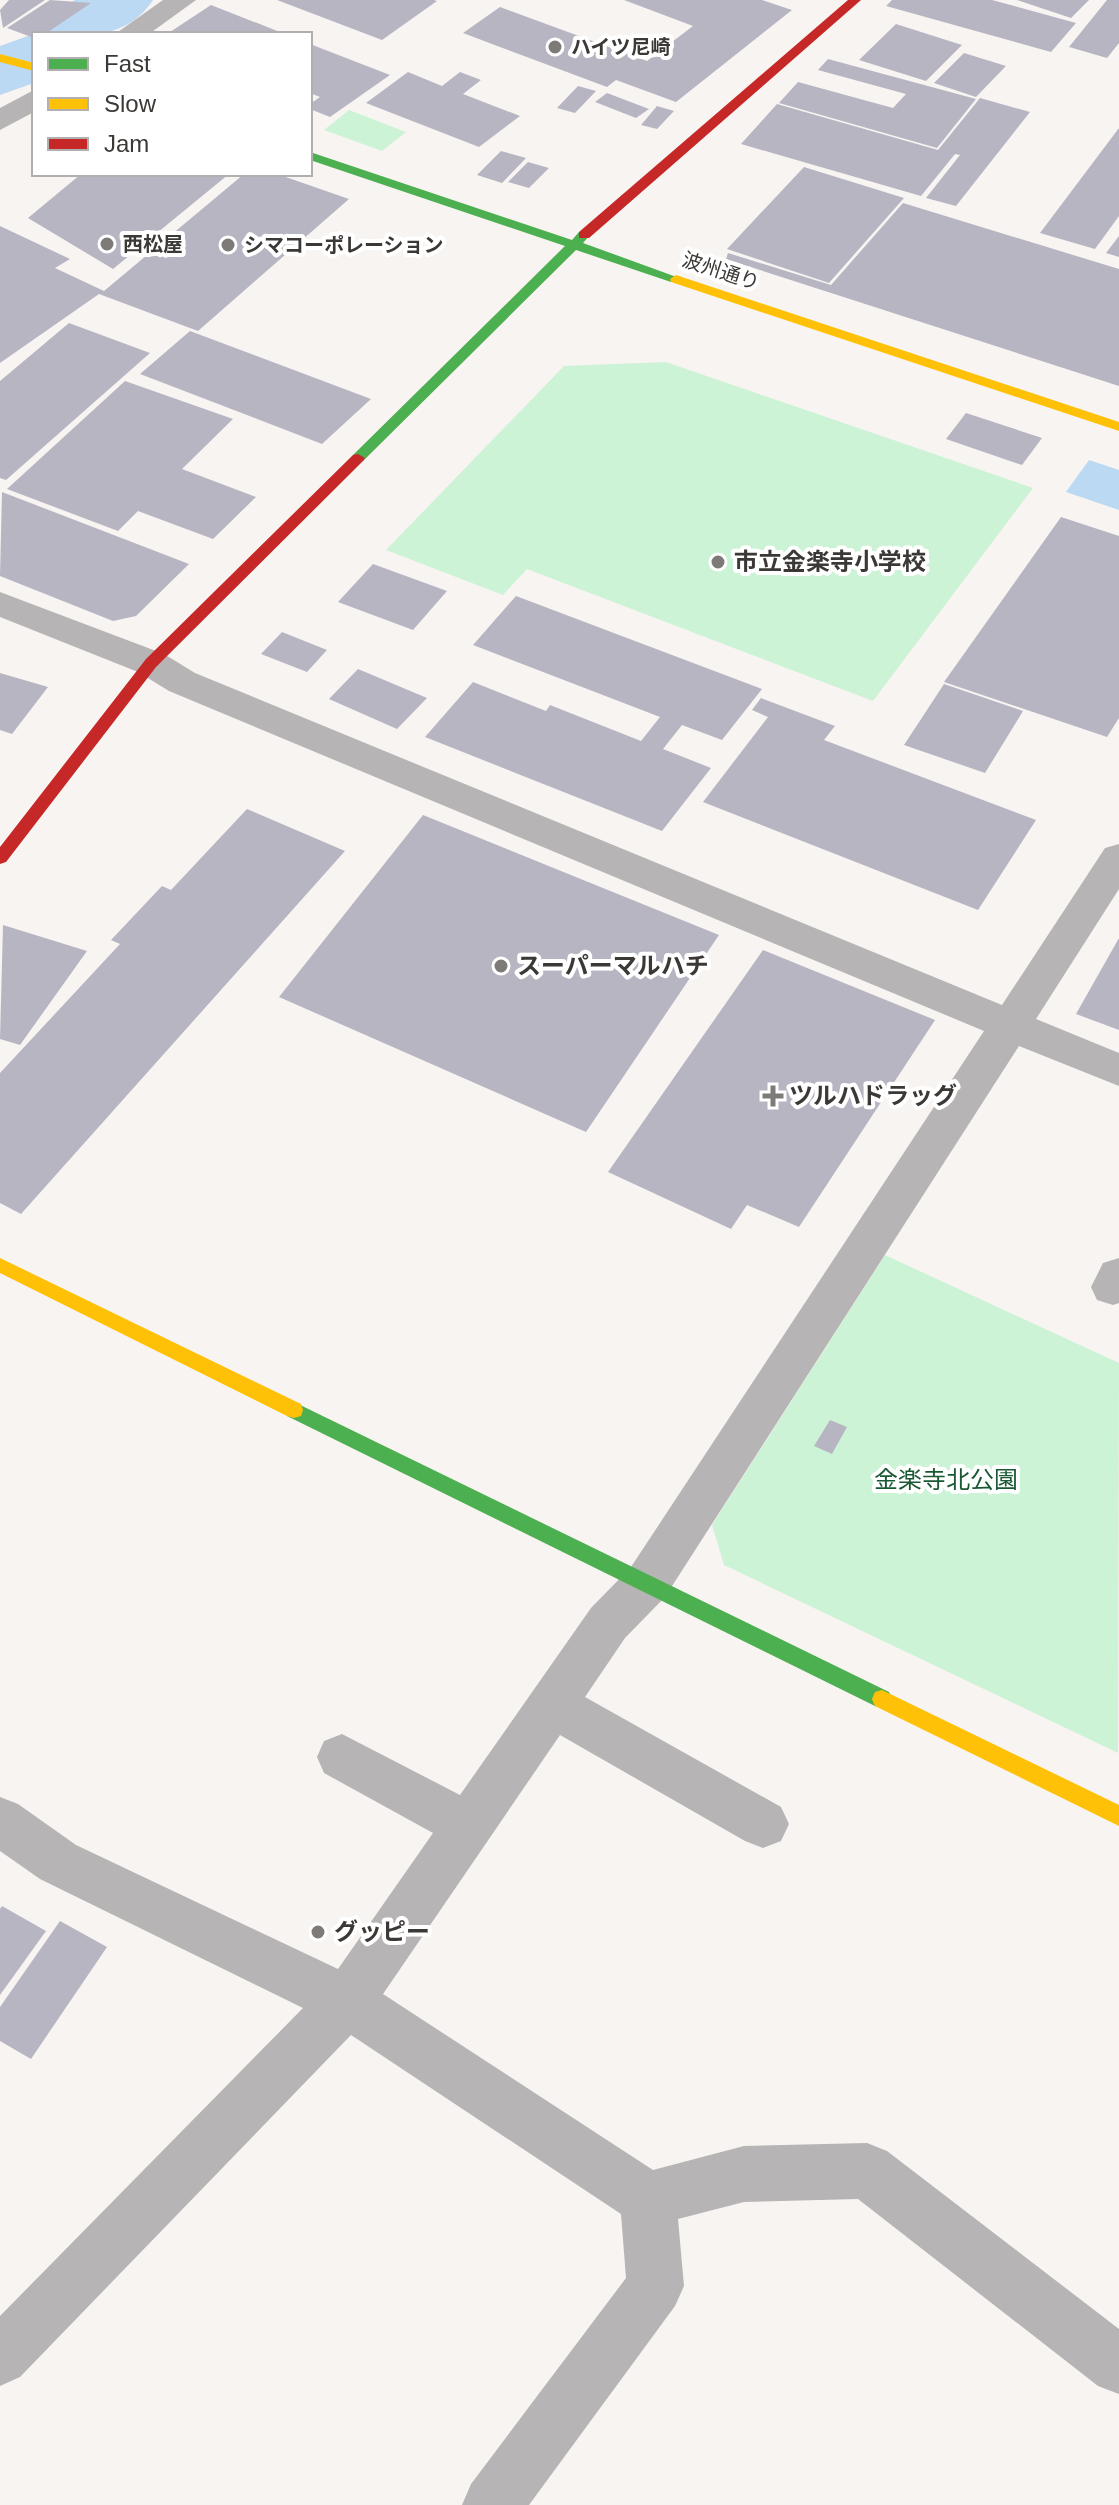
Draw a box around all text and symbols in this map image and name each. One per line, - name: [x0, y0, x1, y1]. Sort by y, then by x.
- legend: [32, 32, 312, 176]
- place label: ハイツ尼崎: [571, 36, 671, 58]
- marker: ハイツ尼崎: [546, 38, 564, 56]
- text: Fast: [104, 50, 151, 77]
- text: Slow: [104, 90, 157, 117]
- text: Jam: [104, 130, 149, 157]
- place label: 西松屋: [123, 233, 183, 255]
- place label: シマコーポレーション: [244, 234, 444, 256]
- marker: 西松屋: [98, 235, 116, 253]
- marker: シマコーポレーション: [219, 236, 237, 254]
- street label: 波州通り: [680, 248, 762, 294]
- place label: 市立金楽寺小学校: [734, 548, 926, 575]
- marker: 市立金楽寺小学校: [709, 553, 727, 571]
- place label: スーパーマルハチ: [517, 952, 709, 979]
- marker: スーパーマルハチ: [492, 957, 510, 975]
- place label: ツルハドラッグ: [789, 1082, 957, 1109]
- marker: ツルハドラッグ: [764, 1087, 782, 1105]
- park label: 金楽寺北公園: [874, 1466, 1018, 1493]
- place label: グッピー: [334, 1918, 430, 1945]
- marker: グッピー: [309, 1923, 327, 1941]

